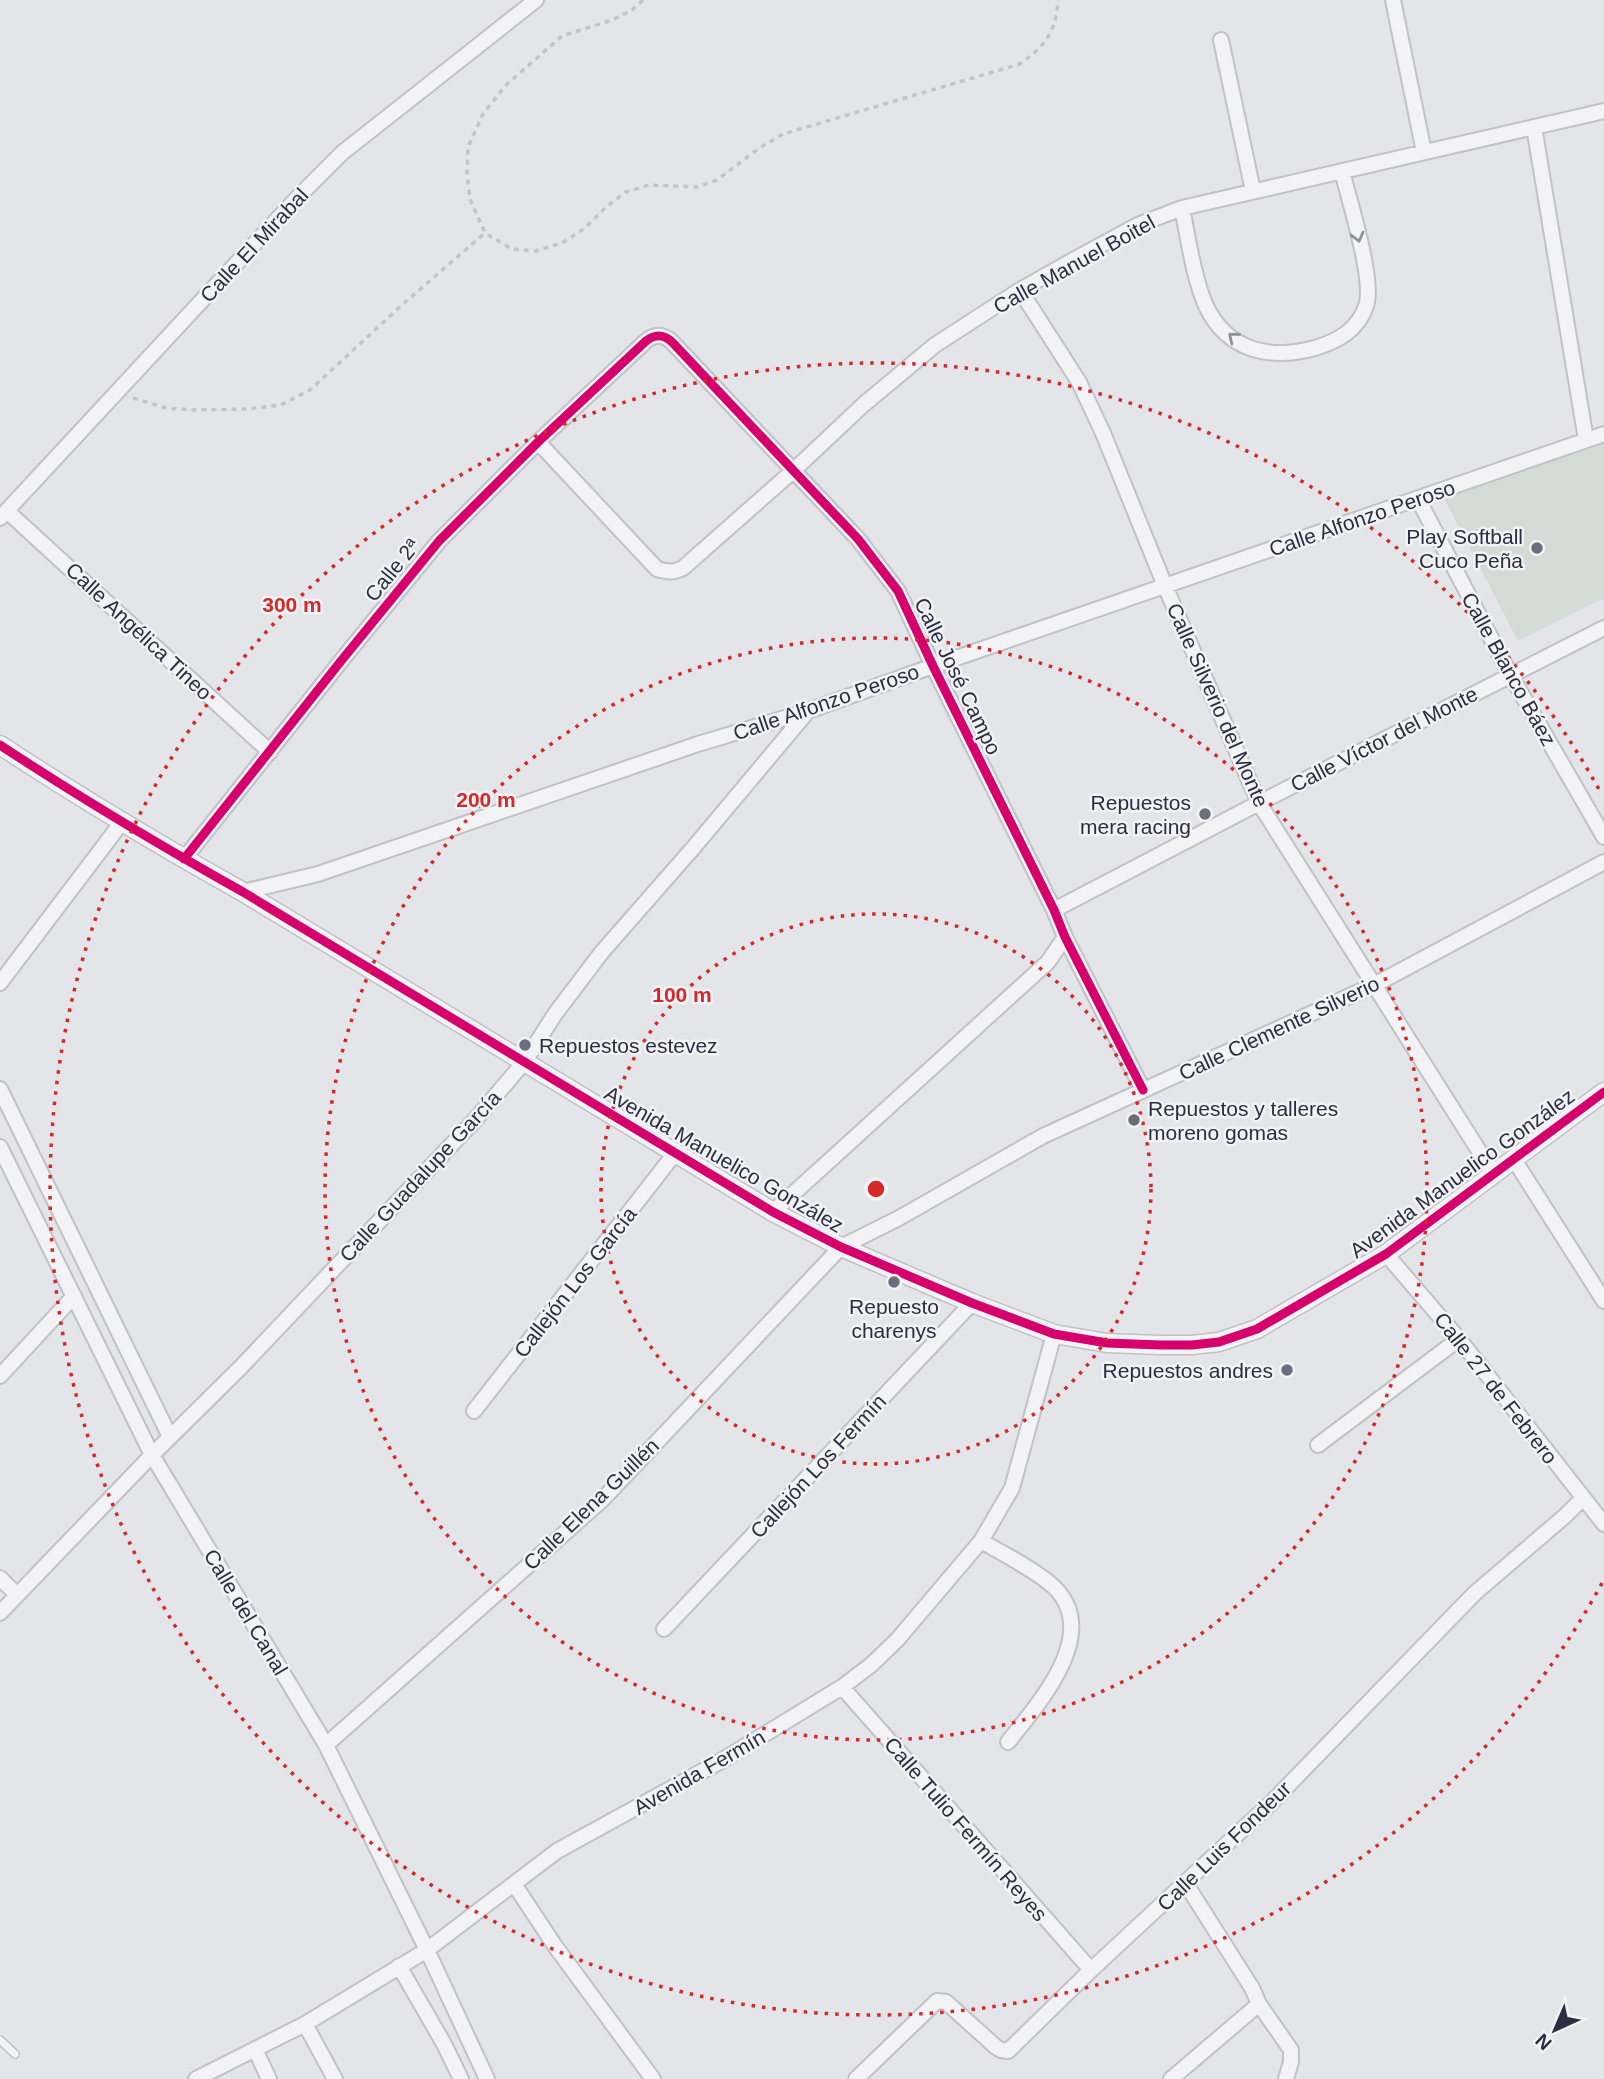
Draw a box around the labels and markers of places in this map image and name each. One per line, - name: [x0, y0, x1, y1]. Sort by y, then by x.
- place label: Play Softball Cuco Peña: [1406, 525, 1523, 572]
- marker: Play Softball Cuco Peña: [1529, 540, 1545, 556]
- place label: Repuestos mera racing: [1080, 791, 1191, 838]
- marker: Repuestos mera racing: [1197, 806, 1213, 822]
- place label: Repuestos estevez: [539, 1034, 718, 1057]
- marker: Repuestos estevez: [517, 1037, 533, 1053]
- place label: Repuestos y talleres moreno gomas: [1148, 1097, 1338, 1144]
- marker: Repuestos y talleres moreno gomas: [1126, 1112, 1142, 1128]
- centre of rings: [864, 1177, 888, 1201]
- marker: Repuesto charenys: [886, 1274, 902, 1290]
- place label: Repuesto charenys: [849, 1295, 939, 1342]
- place label: Repuestos andres: [1103, 1359, 1273, 1382]
- marker: Repuestos andres: [1279, 1362, 1295, 1378]

